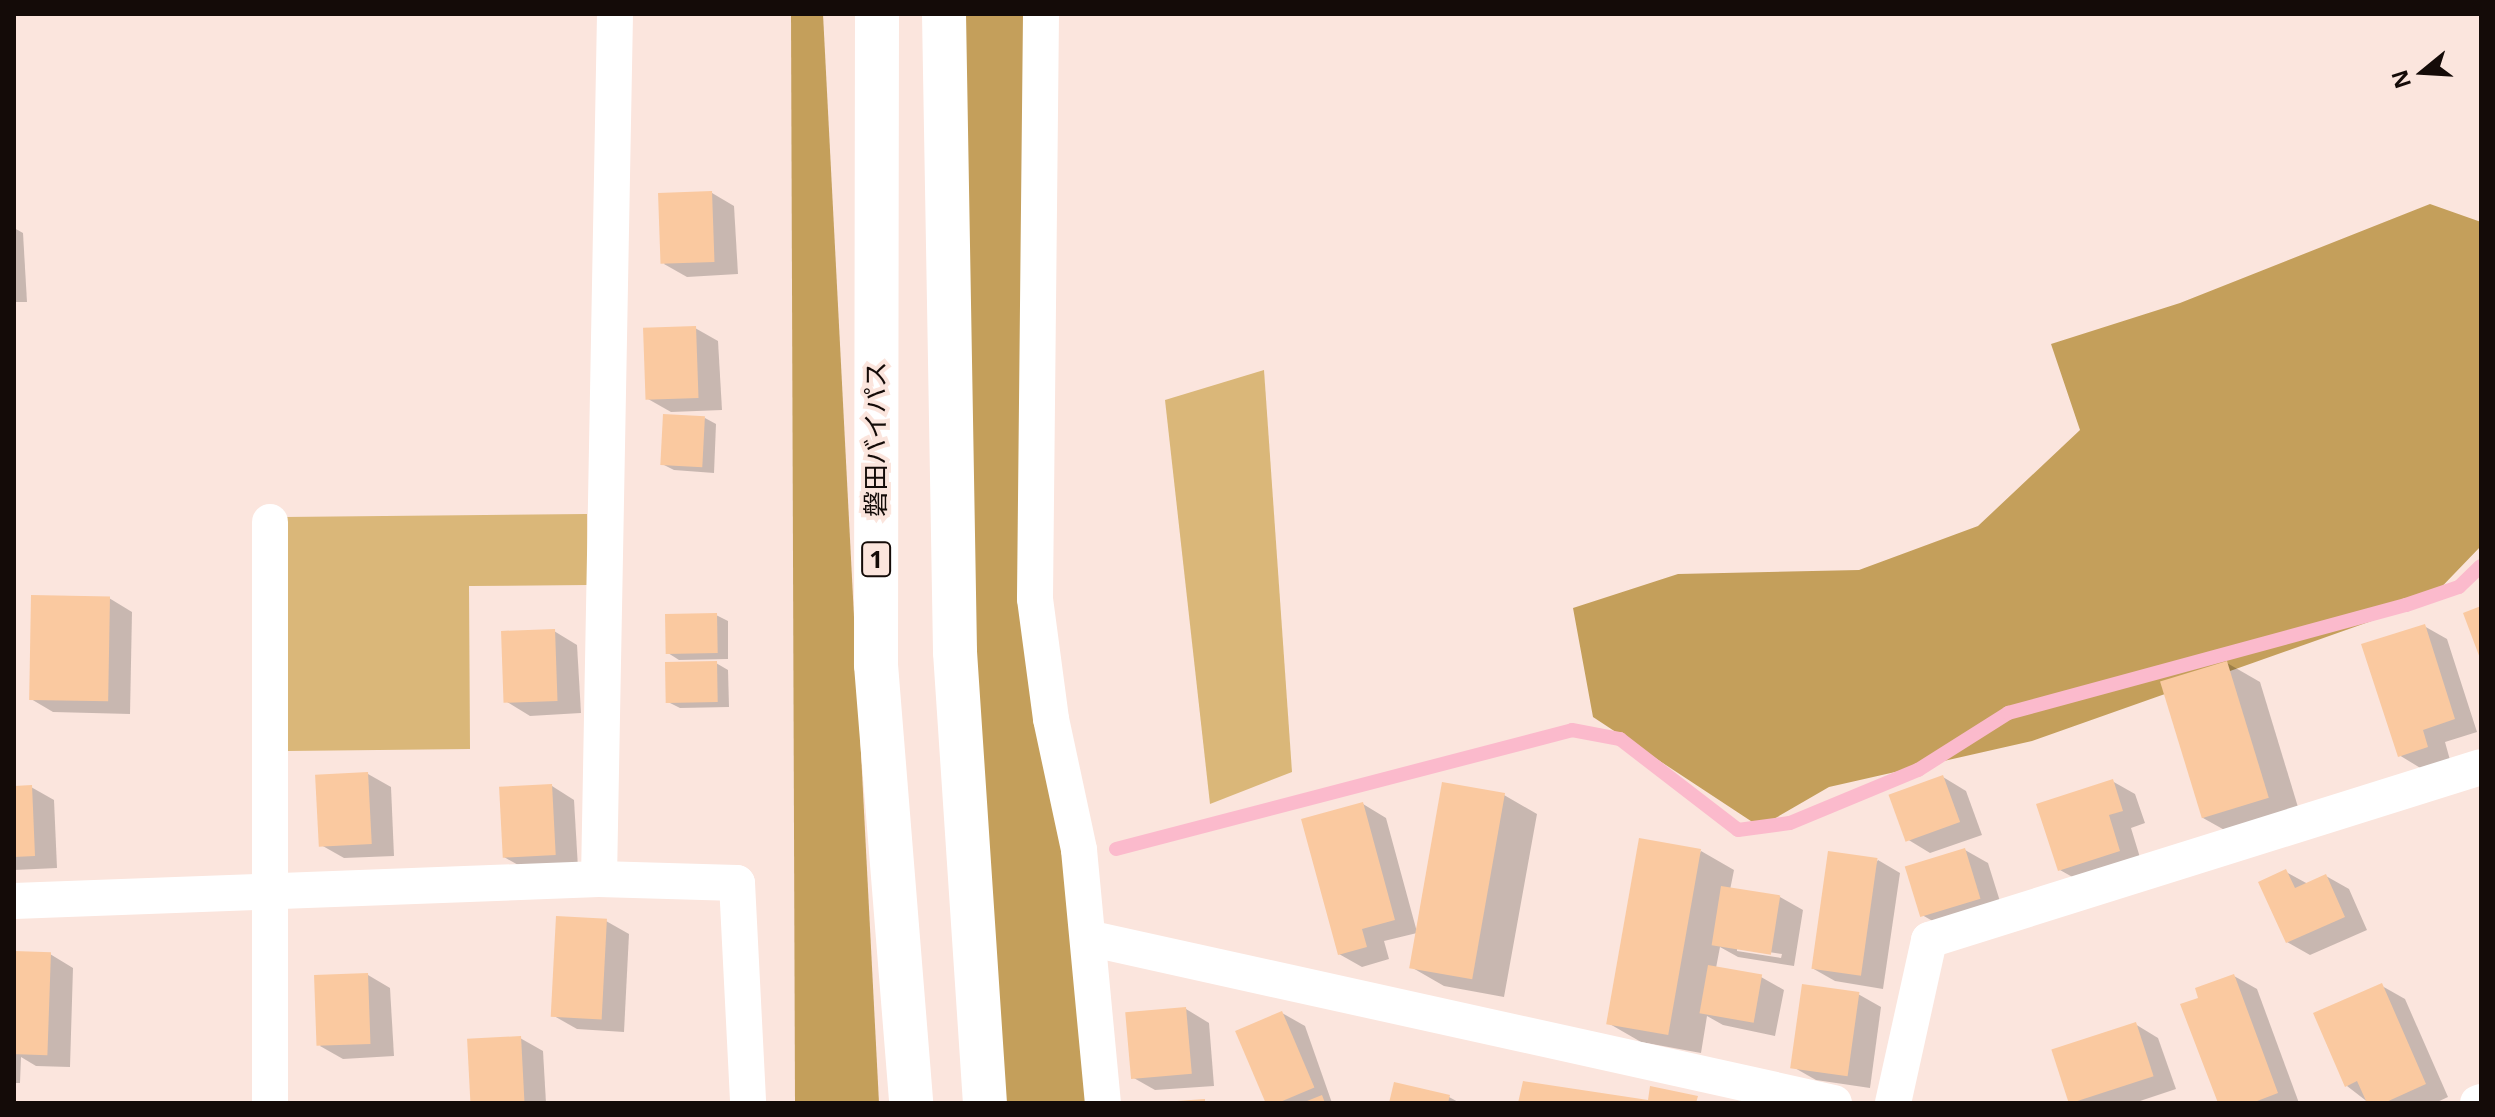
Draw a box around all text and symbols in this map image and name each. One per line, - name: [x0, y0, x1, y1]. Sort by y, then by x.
- north arrow: [2383, 32, 2463, 112]
- text: N: [2383, 66, 2417, 93]
- street label: 磐田バイパス: [860, 361, 892, 517]
- road number: 1: [860, 539, 892, 579]

